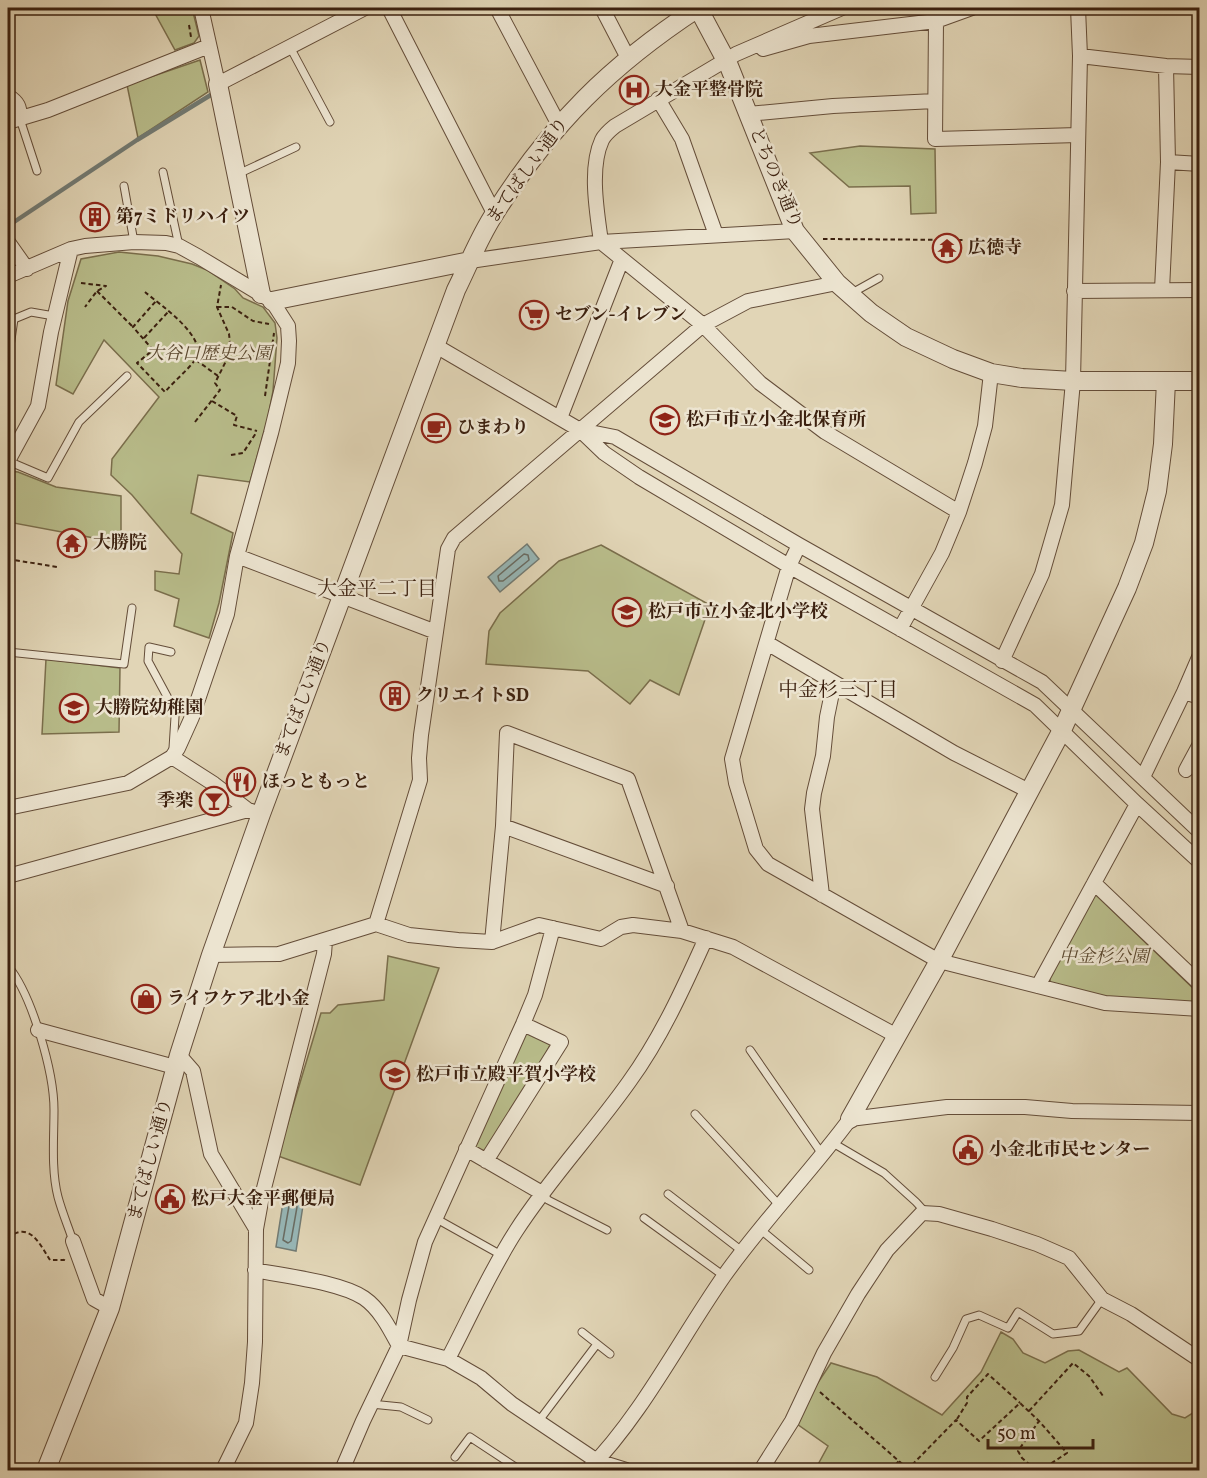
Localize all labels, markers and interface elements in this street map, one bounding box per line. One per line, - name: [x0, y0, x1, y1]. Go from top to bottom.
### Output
- hospital icon: 大金平整骨院: [618, 74, 650, 106]
- place label: 大金平整骨院: [655, 78, 763, 103]
- street label: まてばしい通り: [481, 113, 575, 229]
- street label: とちのき通り: [742, 123, 808, 233]
- building icon: 第7ミドリハイツ: [79, 201, 111, 233]
- place label: 第7ミドリハイツ: [116, 205, 250, 230]
- temple icon: 広徳寺: [931, 232, 963, 264]
- place label: 広徳寺: [968, 236, 1022, 261]
- supermarket icon: セブン-イレブン: [518, 299, 550, 331]
- place label: セブン-イレブン: [555, 303, 687, 328]
- park label: 大谷口歴史公園: [146, 342, 275, 367]
- school or university icon: 松戸市立小金北保育所: [649, 404, 681, 436]
- place label: 松戸市立小金北保育所: [686, 408, 866, 433]
- cafe icon: ひまわり: [420, 412, 452, 444]
- place label: ひまわり: [457, 416, 529, 441]
- temple icon: 大勝院: [56, 527, 88, 559]
- place label: 大勝院: [93, 531, 147, 556]
- district label: 大金平二丁目: [317, 576, 437, 604]
- school or university icon: 松戸市立小金北小学校: [611, 596, 643, 628]
- place label: 松戸市立小金北小学校: [648, 600, 828, 625]
- street label: まてばしい通り: [270, 636, 338, 762]
- district label: 中金杉三丁目: [778, 677, 898, 705]
- building icon: クリエイトSD: [379, 680, 411, 712]
- place label: クリエイトSD: [416, 684, 529, 709]
- school or university icon: 大勝院幼稚園: [58, 692, 90, 724]
- place label: 大勝院幼稚園: [95, 696, 203, 721]
- restaurant icon: ほっともっと: [225, 766, 257, 798]
- place label: ほっともっと: [262, 770, 370, 795]
- bar icon: 季楽: [198, 785, 230, 817]
- place label: 季楽: [157, 789, 193, 814]
- park label: 中金杉公園: [1059, 945, 1152, 970]
- shop icon: ライフケア北小金: [130, 983, 162, 1015]
- place label: ライフケア北小金: [167, 987, 309, 1012]
- school or university icon: 松戸市立殿平賀小学校: [379, 1059, 411, 1091]
- place label: 松戸市立殿平賀小学校: [416, 1063, 596, 1088]
- street label: まてばしい通り: [123, 1096, 179, 1224]
- public building icon: 小金北市民センター: [952, 1134, 984, 1166]
- place label: 小金北市民センター: [989, 1138, 1150, 1163]
- public building icon: 松戸大金平郵便局: [154, 1183, 186, 1215]
- place label: 松戸大金平郵便局: [191, 1187, 335, 1212]
- scale bar: [988, 1412, 1093, 1450]
- text: 50 m: [997, 1422, 1036, 1447]

